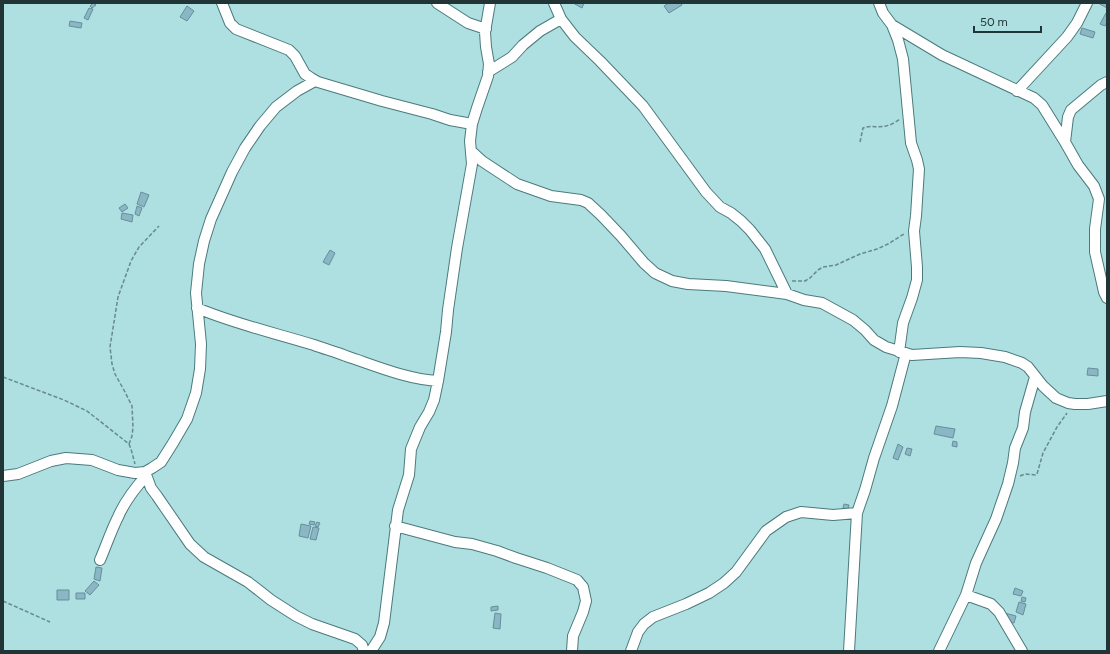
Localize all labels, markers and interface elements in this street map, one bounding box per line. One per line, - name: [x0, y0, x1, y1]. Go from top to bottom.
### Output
- scale bar: [974, 8, 1041, 34]
- text: 50 m: [980, 15, 1008, 29]

